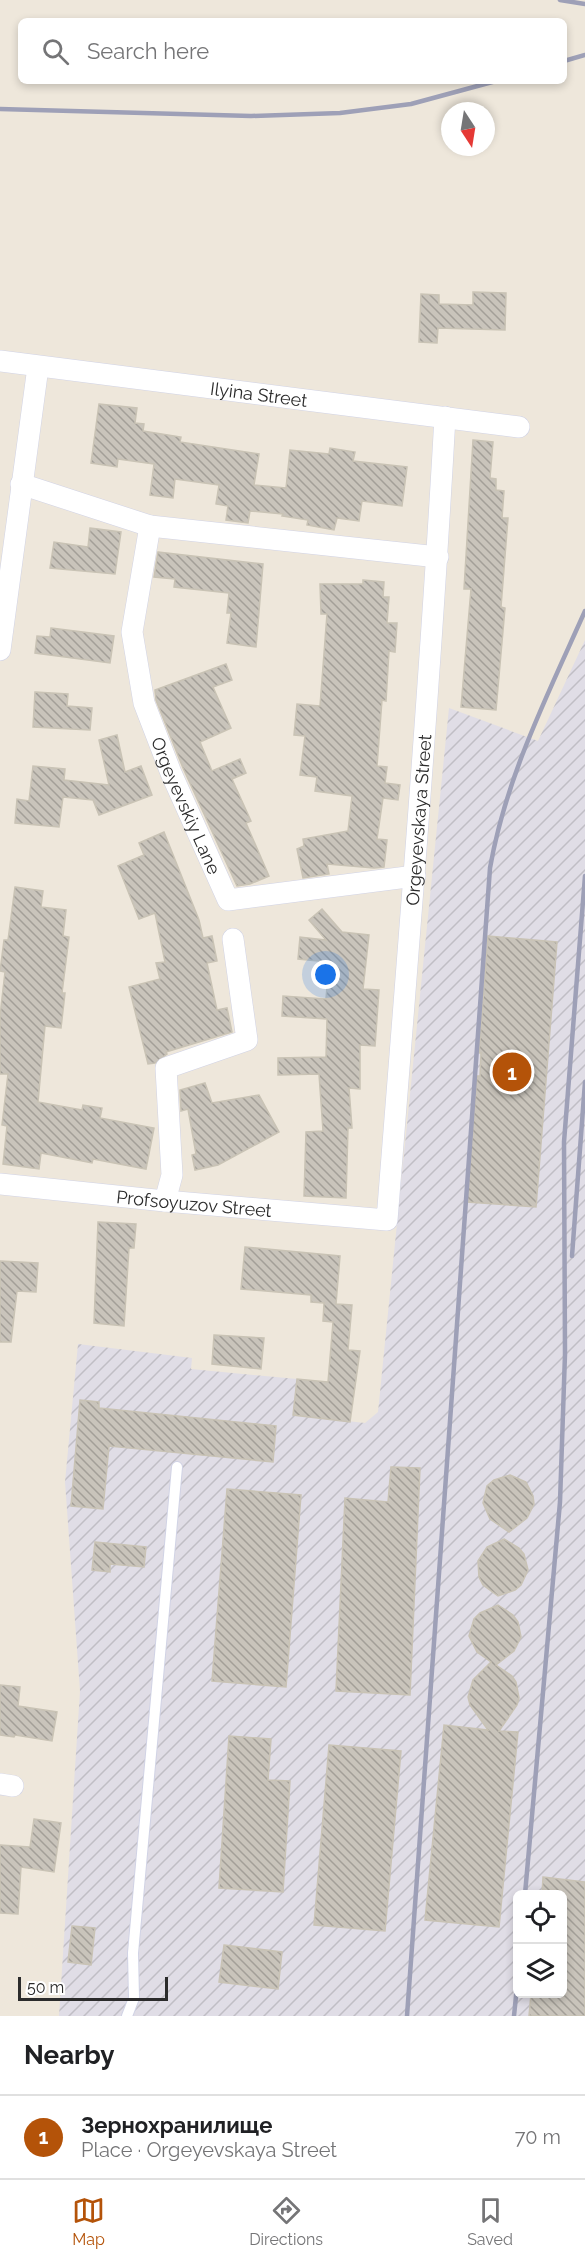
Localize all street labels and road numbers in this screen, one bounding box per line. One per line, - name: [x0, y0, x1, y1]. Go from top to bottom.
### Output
- street label: Ilyina Street: [209, 377, 309, 410]
- street label: Orgeyevskiy Lane: [148, 734, 226, 878]
- street label: Orgeyevskaya Street: [401, 734, 435, 906]
- street label: Profsoyuzov Street: [115, 1186, 273, 1221]

